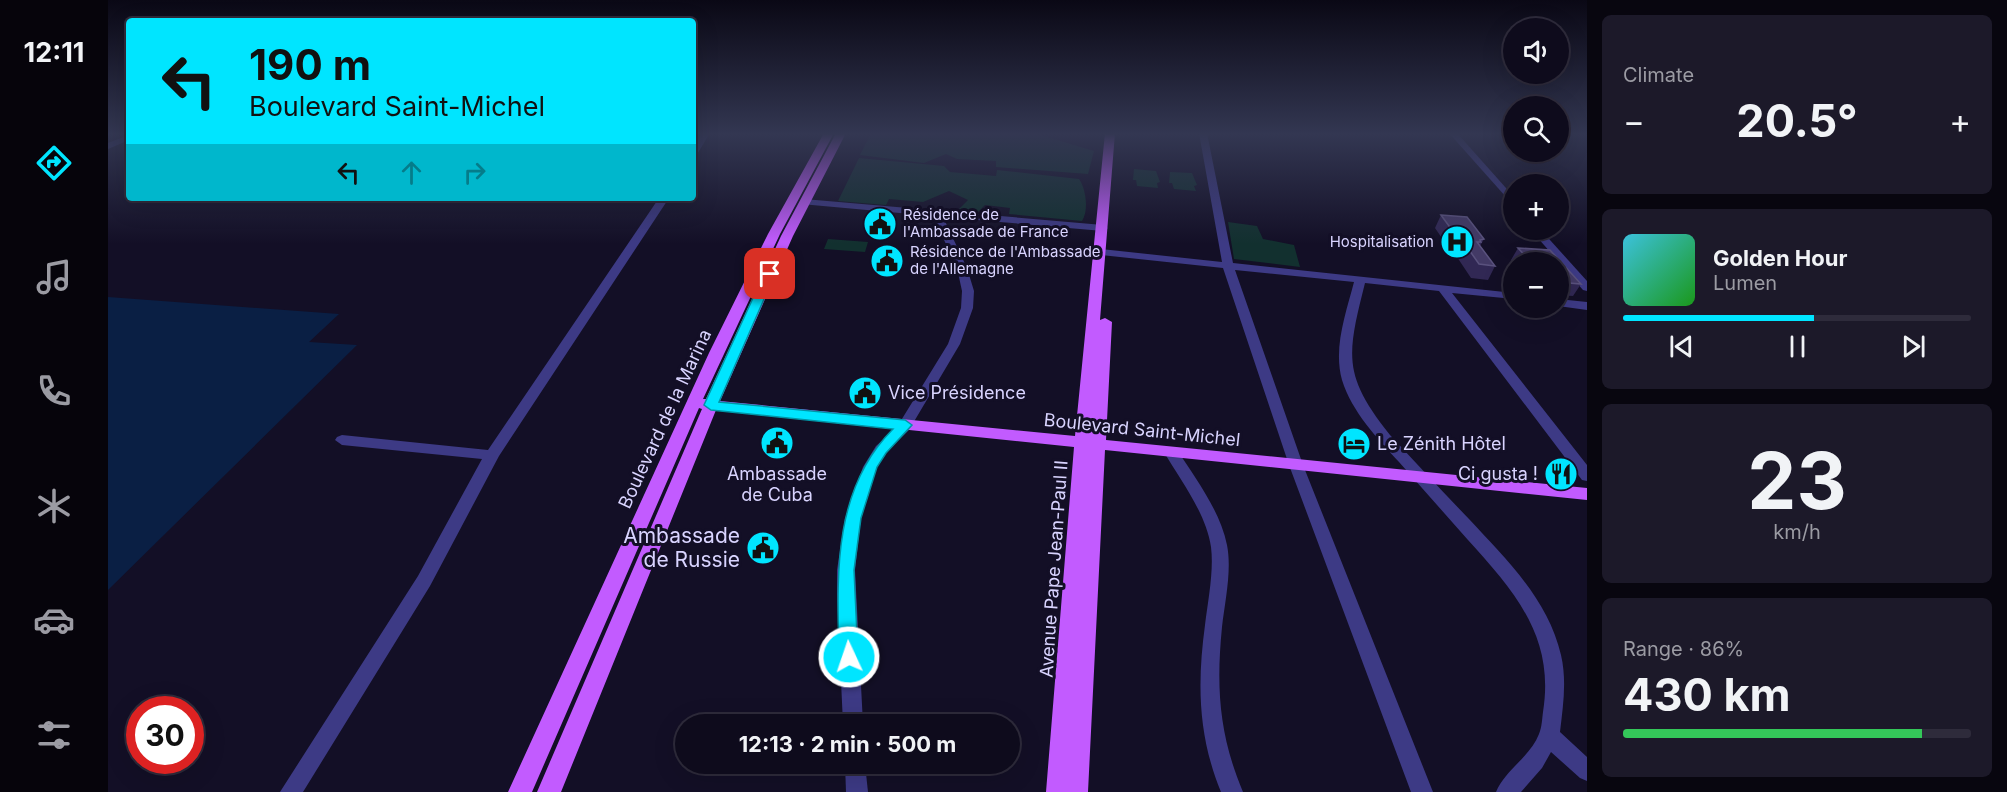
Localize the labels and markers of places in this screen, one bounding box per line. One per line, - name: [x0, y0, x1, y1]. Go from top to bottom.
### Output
- place label: Résidence de l'Ambassade de France: [903, 205, 1068, 241]
- public building icon: Résidence de l'Ambassade de France: [862, 206, 898, 242]
- hospital icon: Hospitalisation: [1439, 224, 1475, 260]
- place label: Hospitalisation: [1330, 232, 1434, 251]
- place label: Résidence de l'Ambassade de l'Allemagne: [910, 242, 1101, 278]
- public building icon: Résidence de l'Ambassade de l'Allemagne: [869, 243, 905, 279]
- pin: [744, 248, 795, 299]
- public building icon: Vice Présidence: [847, 375, 883, 411]
- place label: Vice Présidence: [888, 382, 1026, 403]
- public building icon: Ambassade de Cuba: [759, 425, 795, 461]
- hotel icon: Le Zénith Hôtel: [1336, 426, 1372, 462]
- place label: Le Zénith Hôtel: [1377, 433, 1506, 454]
- restaurant icon: Ci gusta !: [1543, 456, 1579, 492]
- place label: Ambassade de Cuba: [727, 463, 827, 505]
- place label: Ci gusta !: [1458, 463, 1538, 484]
- place label: Ambassade de Russie: [623, 523, 740, 572]
- public building icon: Ambassade de Russie: [745, 530, 781, 566]

